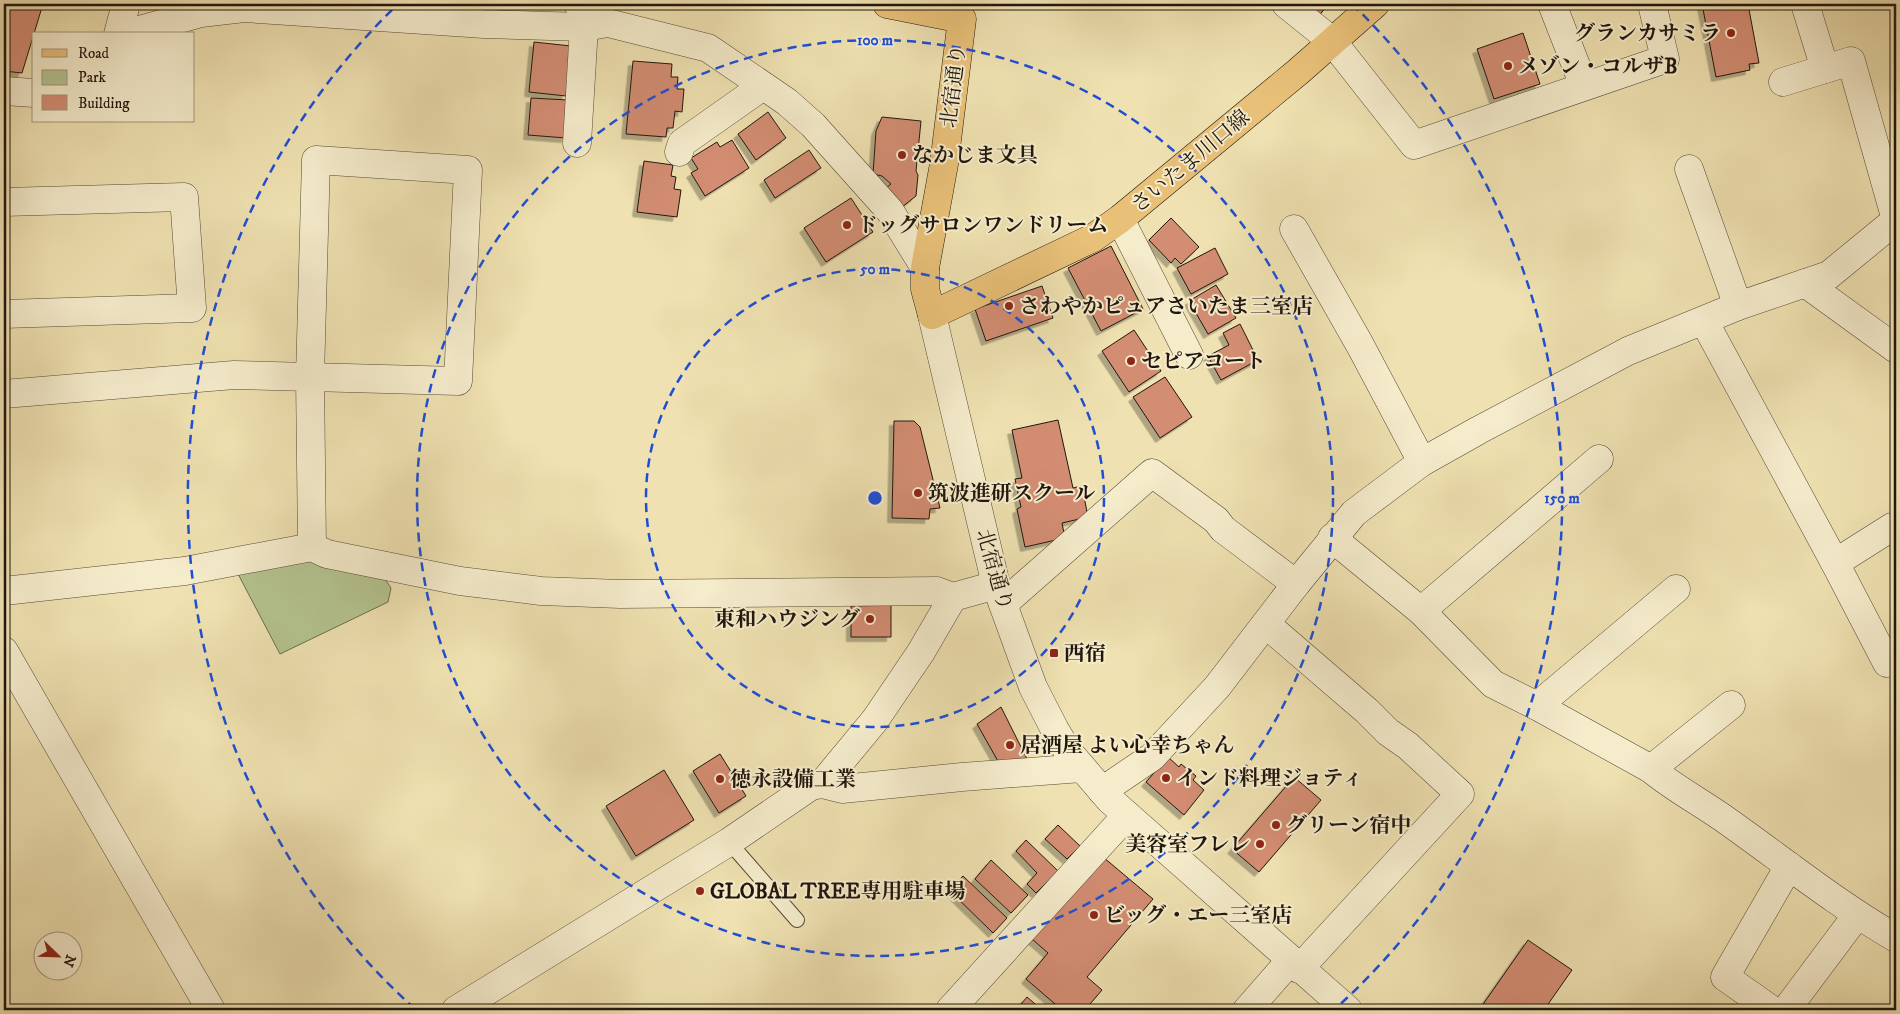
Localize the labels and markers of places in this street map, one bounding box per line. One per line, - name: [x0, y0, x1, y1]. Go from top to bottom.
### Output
- place label: グランカサミラ: [1574, 21, 1721, 47]
- marker: グランカサミラ: [1725, 27, 1737, 39]
- place label: メゾン・コルザB: [1518, 54, 1678, 80]
- marker: メゾン・コルザB: [1502, 60, 1514, 72]
- place label: なかじま文具: [912, 143, 1038, 169]
- marker: なかじま文具: [896, 149, 908, 161]
- place label: ドッグサロンワンドリーム: [857, 213, 1108, 239]
- marker: ドッグサロンワンドリーム: [841, 219, 853, 231]
- place label: さわやかピュアさいたま三室店: [1019, 294, 1313, 320]
- marker: さわやかピュアさいたま三室店: [1003, 300, 1015, 312]
- place label: セピアコート: [1141, 349, 1266, 375]
- marker: セピアコート: [1125, 355, 1137, 367]
- place label: 筑波進研スクール: [928, 481, 1096, 507]
- marker: 筑波進研スクール: [912, 487, 924, 499]
- centre of rings: [866, 489, 884, 507]
- place label: 東和ハウジング: [714, 607, 860, 633]
- marker: 東和ハウジング: [864, 613, 876, 625]
- place label: 西宿: [1064, 641, 1106, 667]
- marker: 西宿: [1048, 647, 1060, 659]
- place label: 居酒屋 よい心幸ちゃん: [1020, 733, 1235, 759]
- marker: 居酒屋 よい心幸ちゃん: [1004, 739, 1016, 751]
- place label: インド料理ジョティ: [1176, 766, 1363, 792]
- place label: 徳永設備工業: [730, 767, 856, 793]
- marker: インド料理ジョティ: [1160, 772, 1172, 784]
- marker: 徳永設備工業: [714, 773, 726, 785]
- place label: グリーン宿中: [1286, 813, 1412, 839]
- marker: グリーン宿中: [1270, 819, 1282, 831]
- place label: 美容室フレレ: [1125, 832, 1250, 858]
- marker: 美容室フレレ: [1254, 838, 1266, 850]
- place label: GLOBAL TREE専用駐車場: [710, 879, 965, 905]
- marker: GLOBAL TREE専用駐車場: [694, 885, 706, 897]
- place label: ビッグ・エー三室店: [1104, 903, 1292, 929]
- marker: ビッグ・エー三室店: [1088, 909, 1100, 921]

